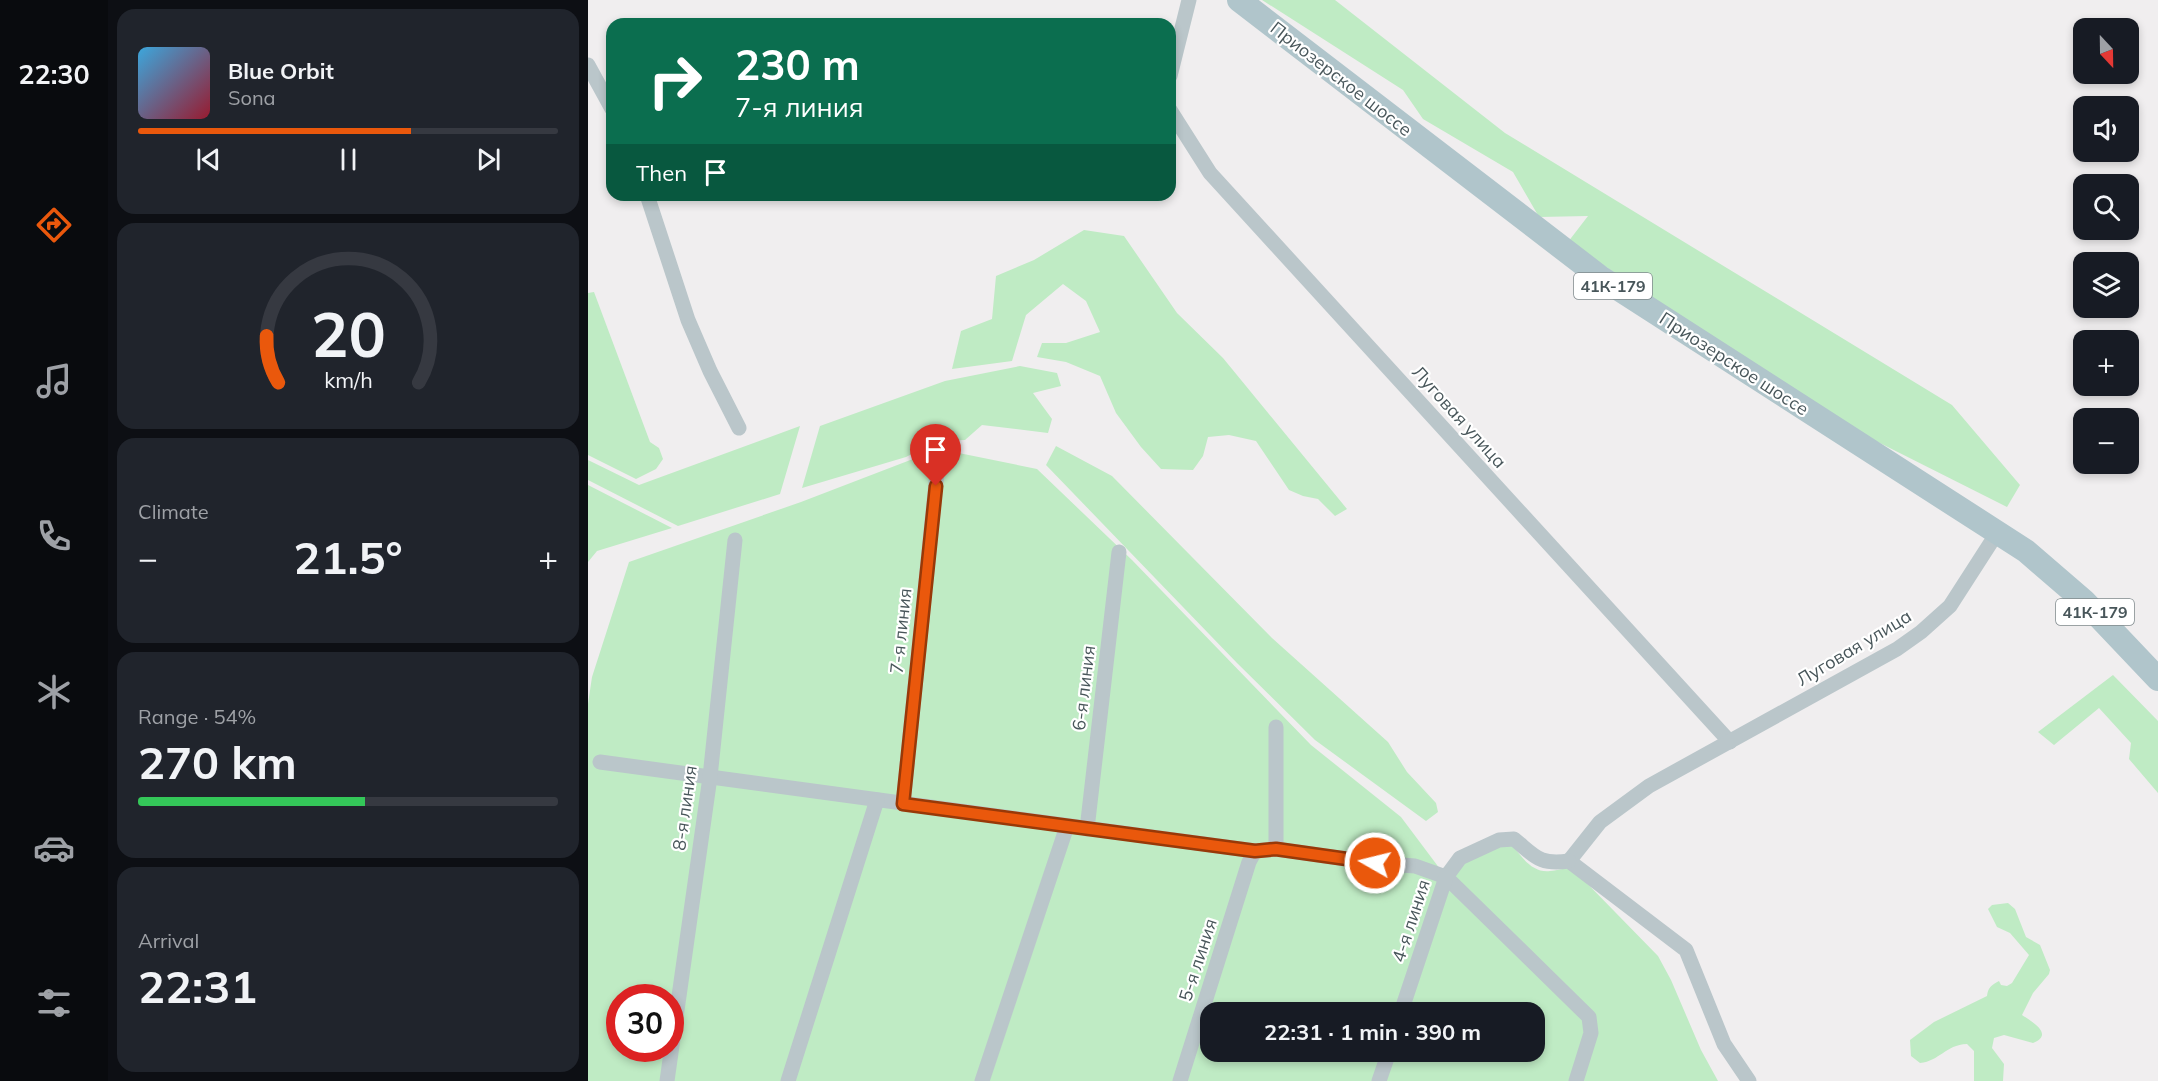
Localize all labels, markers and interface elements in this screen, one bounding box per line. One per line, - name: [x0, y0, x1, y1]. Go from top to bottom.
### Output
- street label: Приозерское шоссе: [1266, 16, 1417, 141]
- north arrow: [2073, 18, 2139, 84]
- map controls: [2073, 18, 2139, 474]
- text: 230 m: [735, 38, 860, 91]
- icon: right: [636, 42, 714, 120]
- text: 22:30: [18, 57, 90, 91]
- text: Blue Orbit: [228, 57, 334, 85]
- text: Sona: [228, 85, 276, 110]
- text: 7-я линия: [735, 90, 864, 124]
- button: sound: [2073, 96, 2139, 162]
- icon: previous: [192, 143, 225, 176]
- icon: pause: [332, 143, 365, 176]
- icon: next: [472, 143, 505, 176]
- icon: arrive: [699, 156, 732, 189]
- text: Then: [636, 159, 687, 187]
- button: search: [2073, 174, 2139, 240]
- icon: directions: [33, 204, 75, 246]
- button: layers: [2073, 252, 2139, 318]
- road number: 41К-179: [1574, 273, 1652, 299]
- text: 20: [311, 294, 385, 373]
- street label: Приозерское шоссе: [1655, 307, 1813, 420]
- button: +: [2073, 330, 2139, 396]
- icon: music: [33, 360, 75, 402]
- street label: Луговая улица: [1407, 361, 1511, 473]
- text: km/h: [324, 367, 372, 394]
- button: −: [2073, 408, 2139, 474]
- pin: [910, 424, 961, 486]
- icon: arrive: [919, 433, 952, 466]
- text: Climate: [138, 499, 209, 524]
- icon: phone: [33, 515, 75, 557]
- text: 21.5°: [293, 529, 403, 585]
- text: −: [138, 537, 158, 578]
- text: +: [538, 537, 558, 578]
- street label: 7-я линия: [885, 587, 916, 675]
- road number: 41К-179: [2056, 599, 2134, 625]
- street label: Луговая улица: [1792, 604, 1915, 691]
- street label: 6-я линия: [1067, 644, 1100, 732]
- icon: climate: [33, 671, 75, 713]
- text: Range · 54%: [138, 704, 256, 729]
- text: 270 km: [138, 734, 297, 790]
- street label: 8-я линия: [667, 764, 702, 852]
- icon: car: [33, 827, 75, 869]
- position arrow: [1343, 831, 1407, 895]
- street label: 4-я линия: [1386, 877, 1435, 965]
- street label: 5-я линия: [1173, 916, 1222, 1004]
- text: Arrival: [138, 928, 199, 953]
- text: 22:31: [138, 958, 257, 1014]
- icon: filters: [33, 982, 75, 1024]
- speed limit sign: 30: [606, 984, 684, 1062]
- text: 22:31 · 1 min · 390 m: [1264, 1018, 1481, 1046]

